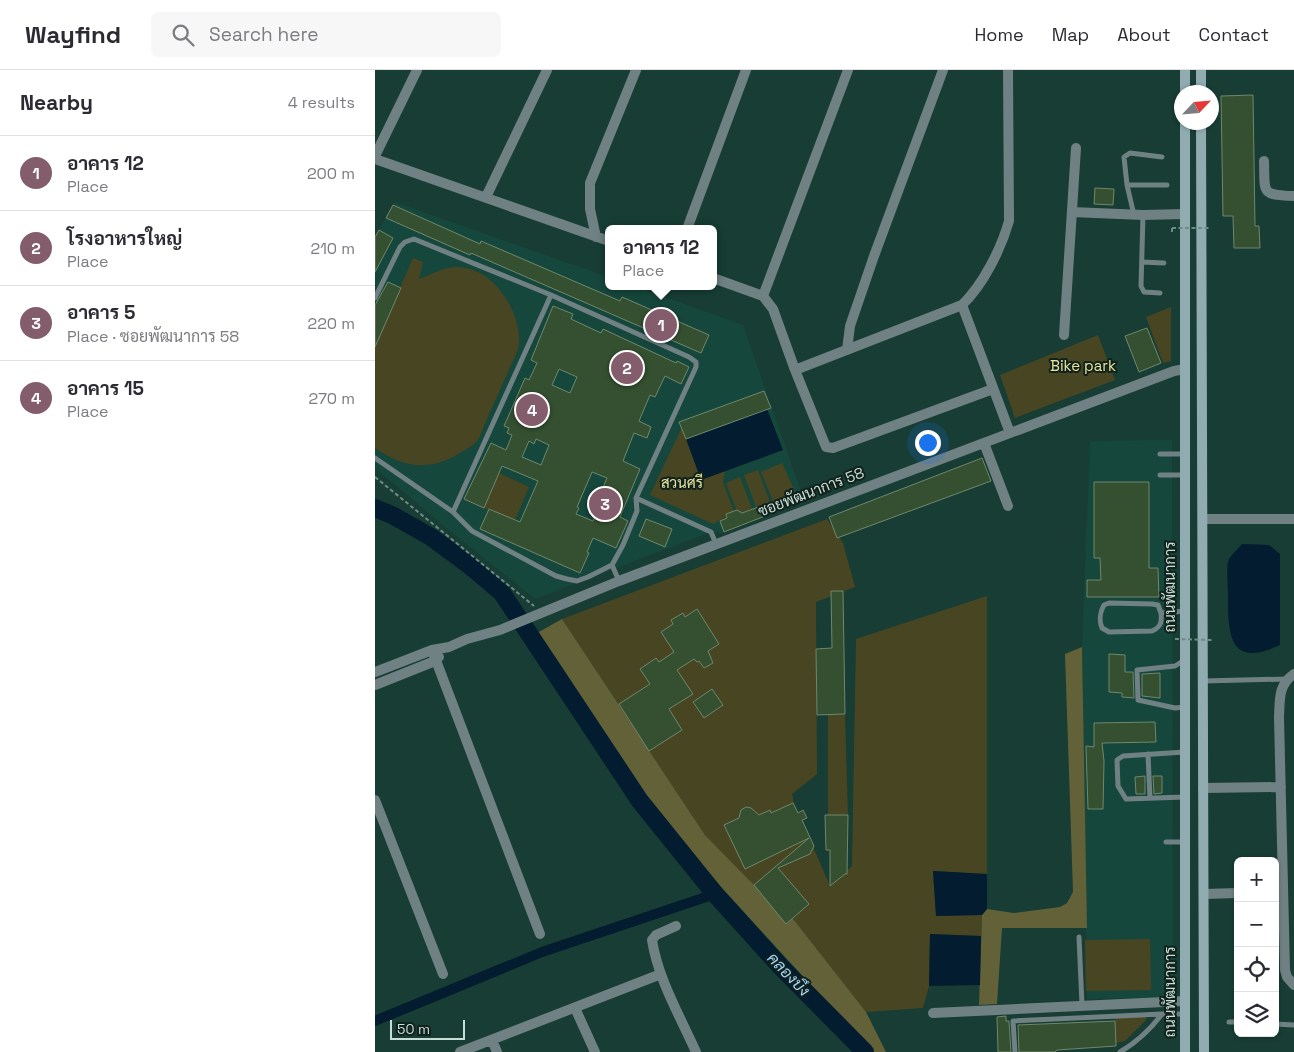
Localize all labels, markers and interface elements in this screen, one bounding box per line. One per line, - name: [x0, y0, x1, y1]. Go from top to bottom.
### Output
- search box: [151, 12, 501, 57]
- text: Wayfind: [25, 19, 121, 50]
- icon: search: [169, 21, 197, 49]
- text: Search here: [209, 22, 319, 47]
- text: Home: [975, 23, 1024, 46]
- text: Map: [1052, 23, 1089, 46]
- text: About: [1117, 23, 1171, 46]
- text: Contact: [1199, 23, 1269, 46]
- north arrow: [1174, 85, 1219, 130]
- text: Nearby: [20, 89, 93, 116]
- text: 4 results: [288, 92, 355, 113]
- text: อาคาร 12: [67, 151, 144, 176]
- text: 1: [32, 163, 40, 184]
- text: 200 m: [307, 163, 355, 184]
- text: Place: [67, 176, 109, 197]
- popup: [605, 225, 717, 290]
- text: โรงอาหารใหญ่: [67, 226, 182, 251]
- text: อาคาร 12: [623, 235, 699, 260]
- text: 2: [31, 238, 41, 259]
- text: 210 m: [311, 238, 355, 259]
- text: Place: [67, 251, 109, 272]
- text: Place: [623, 260, 664, 281]
- text: อาคาร 5: [67, 300, 135, 325]
- pin: 1: [645, 306, 677, 344]
- text: 3: [31, 313, 41, 334]
- text: 220 m: [308, 313, 355, 334]
- text: Place · ซอยพัฒนาการ 58: [67, 326, 239, 347]
- pin: 2: [611, 349, 643, 387]
- park label: Bike park: [1050, 356, 1116, 375]
- text: อาคาร 15: [67, 376, 144, 401]
- text: 4: [31, 388, 41, 409]
- text: 270 m: [308, 388, 355, 409]
- pin: 4: [516, 391, 548, 429]
- text: Place: [67, 401, 109, 422]
- your location: [915, 430, 941, 456]
- street label: ซอยพัฒนาการ 58: [755, 463, 867, 520]
- park label: สวนศรี: [661, 473, 703, 492]
- pin: 3: [589, 485, 621, 523]
- street label: ถนนพัฒนาการ: [1160, 541, 1179, 633]
- map controls: [1234, 857, 1279, 1037]
- button: +: [1234, 857, 1279, 902]
- button: −: [1234, 902, 1279, 947]
- street label: ถนนพัฒนาการ: [1160, 946, 1179, 1038]
- button: locate: [1234, 947, 1279, 992]
- water label: คลองบึง: [763, 948, 815, 1001]
- button: layers: [1234, 992, 1279, 1037]
- scale bar: [390, 1017, 465, 1040]
- text: 50 m: [397, 1020, 430, 1038]

